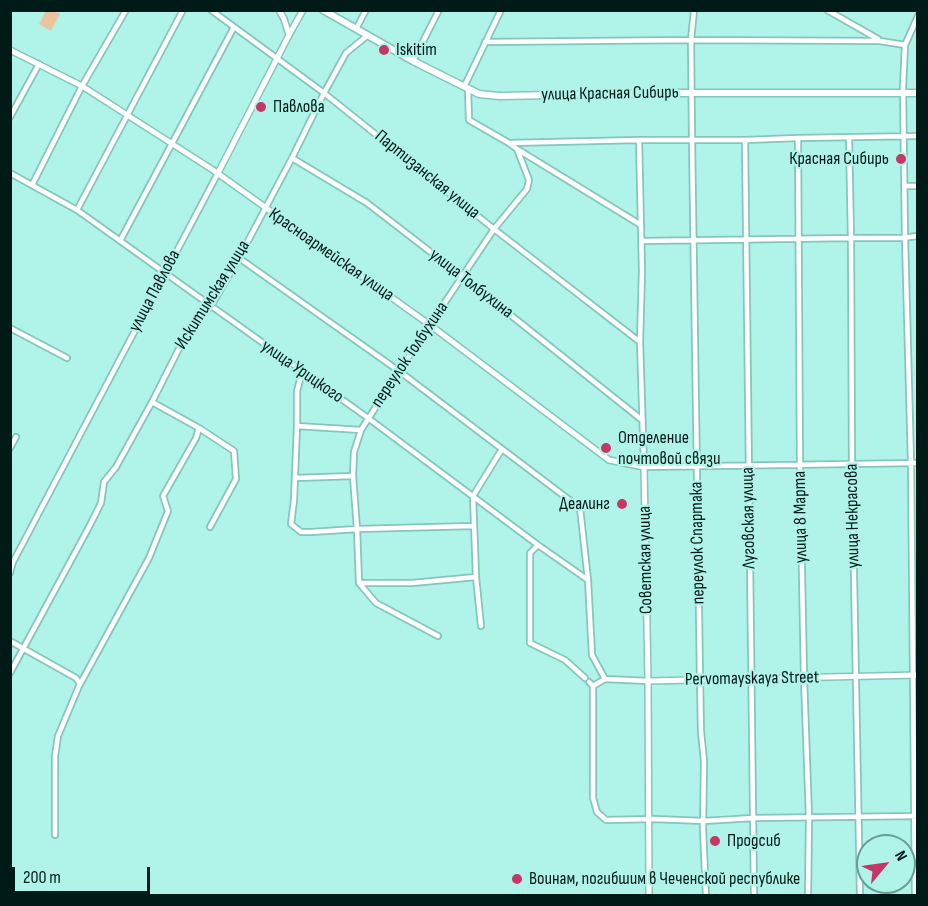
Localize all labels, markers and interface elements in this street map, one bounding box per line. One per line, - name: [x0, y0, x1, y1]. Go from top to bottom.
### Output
- place label: Iskitim: [396, 39, 437, 61]
- marker: Iskitim: [377, 43, 391, 57]
- street label: улица Красная Сибирь: [541, 82, 679, 106]
- place label: Павлова: [273, 96, 325, 118]
- marker: Павлова: [254, 100, 268, 114]
- street label: Партизанская улица: [370, 126, 484, 224]
- place label: Красная Сибирь: [789, 148, 889, 170]
- marker: Красная Сибирь: [894, 152, 908, 166]
- street label: Красноармейская улица: [264, 204, 398, 306]
- street label: Искитимская улица: [171, 237, 255, 353]
- street label: улица Толбухина: [425, 244, 517, 324]
- street label: улица Павлова: [124, 246, 186, 336]
- street label: переулок Толбухина: [367, 298, 453, 412]
- street label: улица Урицкого: [257, 336, 347, 408]
- place label: Отделение почтовой связи: [618, 427, 720, 470]
- marker: Отделение почтовой связи: [599, 441, 613, 455]
- street label: улица Некрасова: [841, 464, 865, 568]
- street label: Луговская улица: [737, 467, 761, 569]
- street label: улица 8 Марта: [789, 471, 813, 563]
- street label: переулок Спартака: [686, 481, 710, 605]
- place label: Деалинг: [559, 493, 610, 515]
- marker: Деалинг: [615, 497, 629, 511]
- street label: Советская улица: [634, 506, 658, 614]
- street label: Pervomayskaya Street: [685, 667, 819, 691]
- place label: Продсиб: [727, 830, 781, 852]
- marker: Продсиб: [708, 834, 722, 848]
- north arrow: [856, 834, 916, 894]
- text: N: [890, 848, 911, 864]
- scale bar: [15, 855, 153, 893]
- text: 200 m: [23, 867, 61, 888]
- place label: Воинам, погибшим в Чеченской республике: [529, 868, 800, 890]
- marker: Воинам, погибшим в Чеченской республике: [510, 872, 524, 886]

